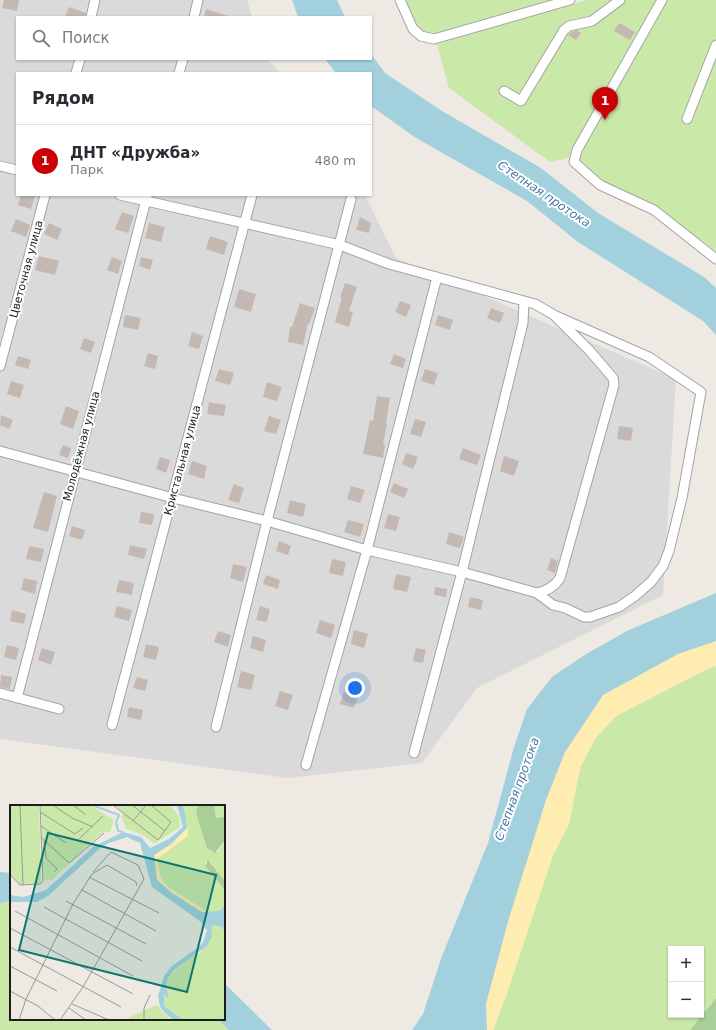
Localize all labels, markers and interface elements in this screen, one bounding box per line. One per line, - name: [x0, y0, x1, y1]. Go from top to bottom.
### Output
- search box: [16, 16, 372, 60]
- icon: search: [30, 27, 52, 49]
- text: Поиск: [62, 29, 110, 47]
- pin: 1: [592, 87, 618, 120]
- text: Рядом: [32, 88, 95, 108]
- text: ДНТ «Дружба»: [70, 144, 200, 162]
- text: 1: [40, 153, 50, 168]
- text: 480 m: [314, 153, 356, 168]
- water label: Степная протока: [495, 158, 593, 230]
- text: Парк: [70, 162, 104, 177]
- street label: Цветочная улица: [7, 219, 46, 319]
- street label: Молодёжная улица: [61, 390, 102, 502]
- street label: Кристальная улица: [162, 404, 203, 517]
- your location: [345, 678, 365, 698]
- water label: Степная протока: [492, 736, 542, 842]
- inset map: [10, 805, 225, 1020]
- map controls: [668, 946, 704, 1018]
- button: +: [668, 946, 704, 982]
- button: −: [668, 982, 704, 1018]

